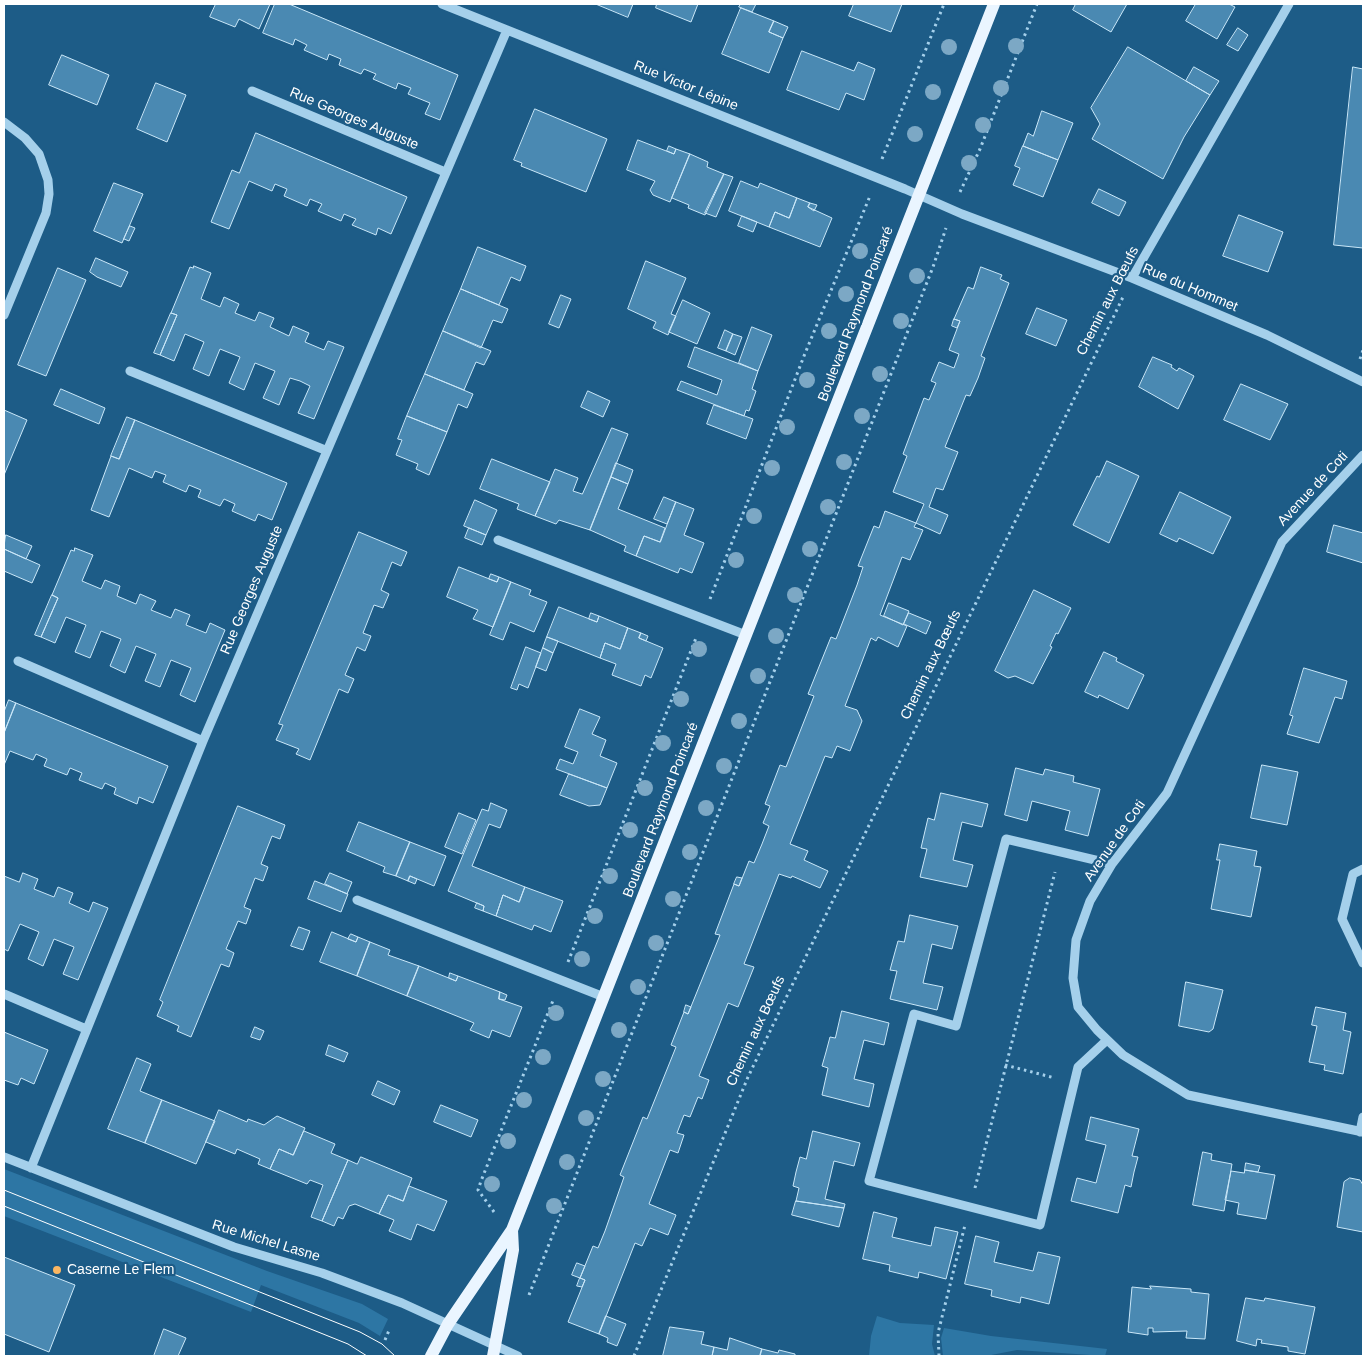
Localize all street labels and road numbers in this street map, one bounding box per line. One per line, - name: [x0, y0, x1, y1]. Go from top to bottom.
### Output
- street label: Rue Victor Lépine: [631, 57, 741, 115]
- street label: Rue Georges Auguste: [287, 84, 421, 154]
- street label: Boulevard Raymond Poincaré: [815, 224, 897, 404]
- street label: Chemin aux Bœufs: [1073, 244, 1143, 358]
- street label: Rue du Hommet: [1140, 260, 1240, 316]
- street label: Avenue de Coti: [1274, 448, 1352, 530]
- street label: Rue Georges Auguste: [217, 523, 287, 657]
- street label: Chemin aux Bœufs: [897, 607, 965, 723]
- street label: Boulevard Raymond Poincaré: [620, 720, 702, 900]
- street label: Avenue de Coti: [1081, 797, 1149, 885]
- street label: Chemin aux Bœufs: [723, 973, 789, 1089]
- street label: Rue Michel Lasne: [210, 1217, 322, 1265]

